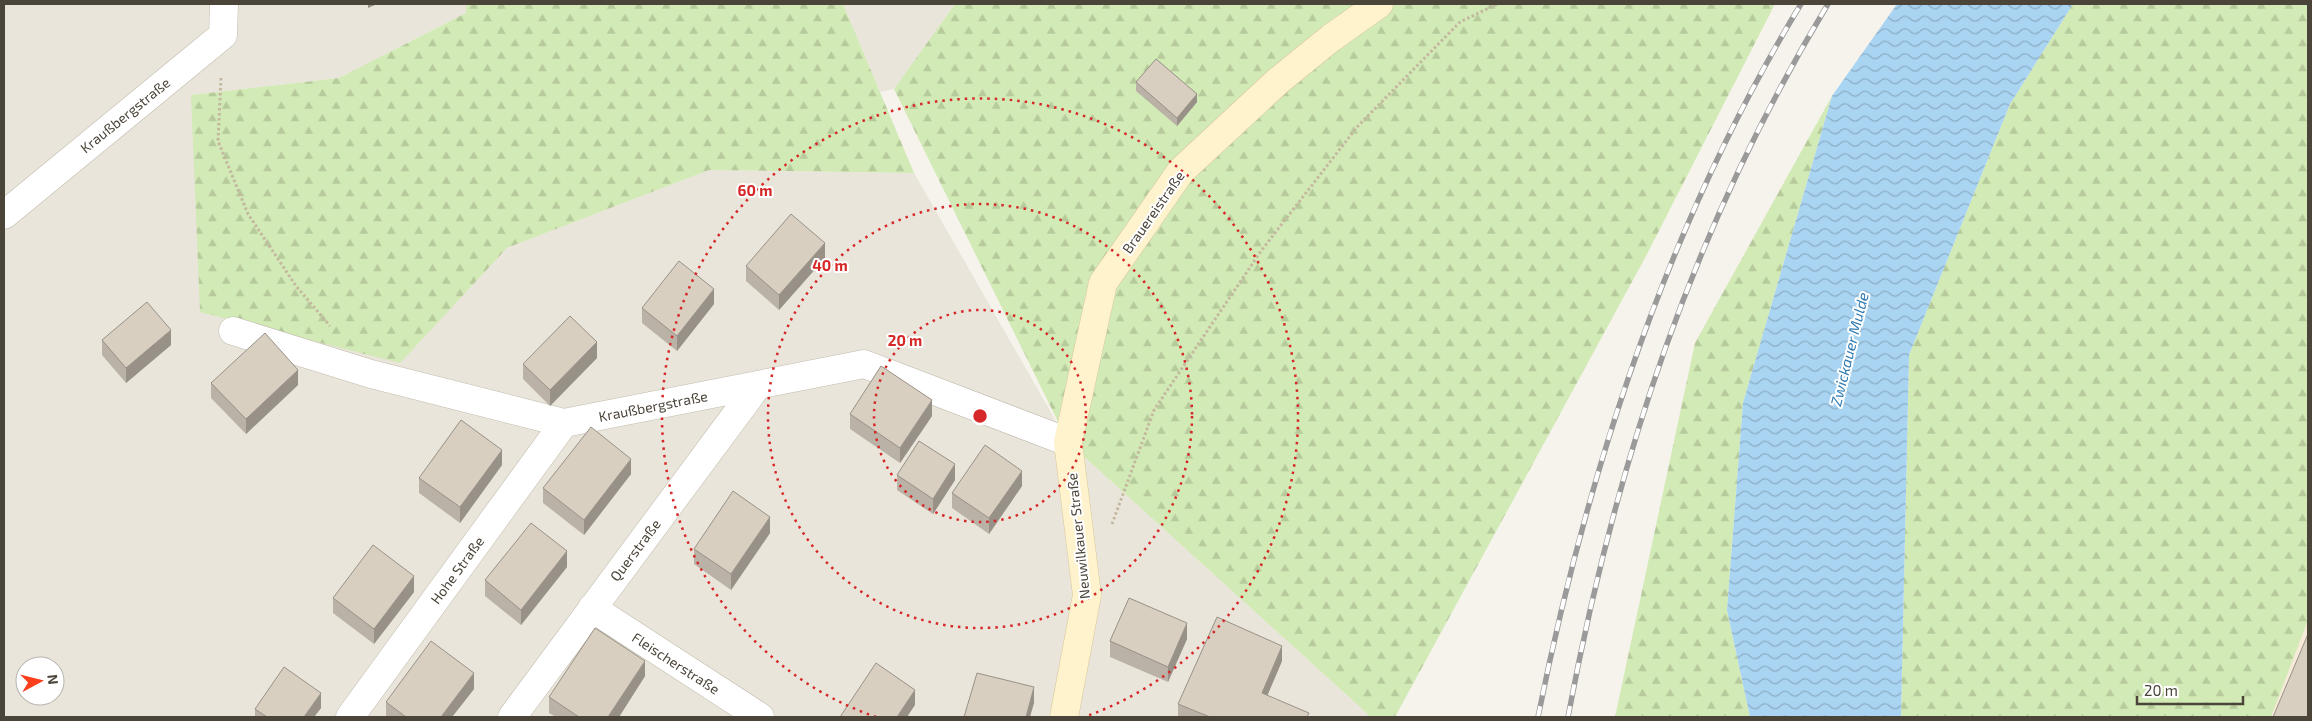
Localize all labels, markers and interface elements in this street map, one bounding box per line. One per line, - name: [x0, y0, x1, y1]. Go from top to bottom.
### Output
- street label: Kraußbergstraße: [77, 74, 173, 156]
- street label: Brauereistraße: [1118, 168, 1188, 256]
- text: 60 m: [738, 181, 772, 199]
- text: 40 m: [812, 256, 848, 274]
- water label: Zwickauer Mulde: [1826, 290, 1872, 408]
- text: 20 m: [888, 331, 922, 349]
- street label: Kraußbergstraße: [597, 387, 709, 425]
- centre of rings: [971, 407, 989, 425]
- street label: Neuwilkauer Straße: [1063, 472, 1093, 600]
- street label: Querstraße: [606, 516, 664, 584]
- street label: Hohe Straße: [427, 533, 487, 607]
- street label: Fleischerstraße: [629, 628, 723, 698]
- north arrow: [15, 656, 65, 706]
- text: N: [44, 673, 62, 685]
- scale bar: [2137, 674, 2243, 706]
- text: 20 m: [2144, 681, 2178, 699]

